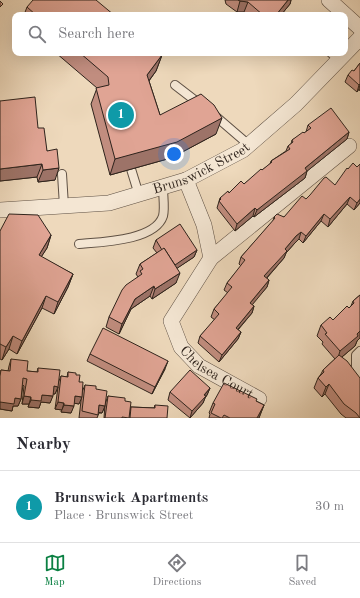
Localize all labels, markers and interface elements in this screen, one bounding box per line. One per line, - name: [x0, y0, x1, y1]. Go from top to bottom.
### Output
- search box: [12, 12, 348, 56]
- icon: search: [26, 23, 48, 45]
- text: Search here: [58, 27, 135, 42]
- pin: 1: [108, 100, 134, 130]
- street label: Brunswick Street: [151, 140, 253, 197]
- your location: [164, 144, 184, 164]
- street label: Chelsea Court: [177, 343, 256, 401]
- text: Nearby: [16, 436, 71, 453]
- text: Brunswick Apartments: [54, 491, 208, 506]
- text: 1: [25, 500, 33, 513]
- text: 30 m: [315, 500, 344, 513]
- text: Place · Brunswick Street: [54, 509, 193, 522]
- tab: Map: [44, 552, 66, 590]
- tab: Directions: [153, 552, 201, 590]
- tab: Saved: [288, 552, 316, 590]

